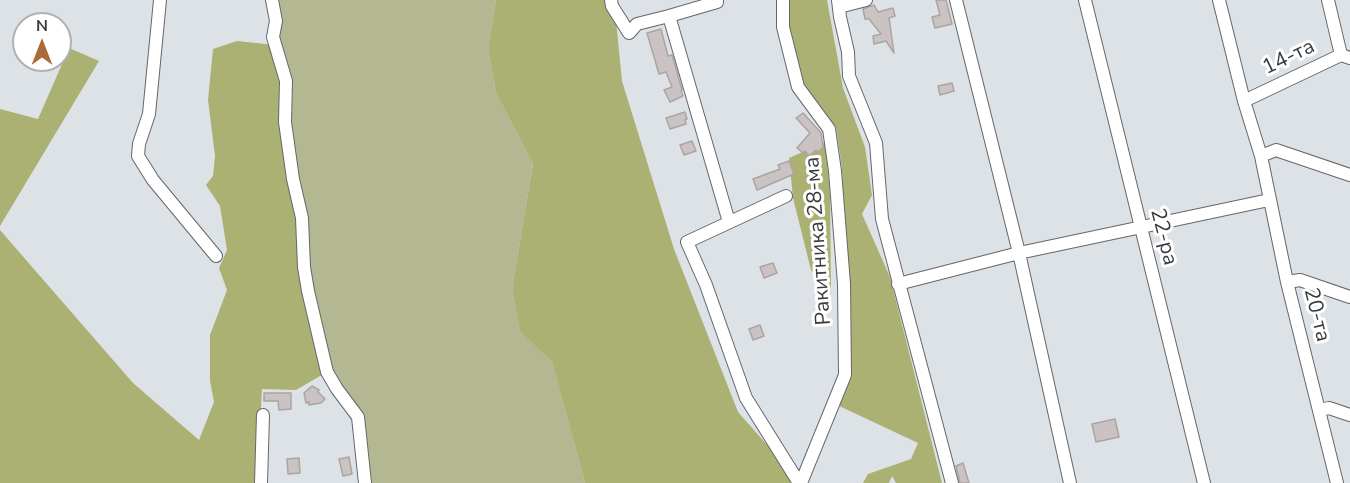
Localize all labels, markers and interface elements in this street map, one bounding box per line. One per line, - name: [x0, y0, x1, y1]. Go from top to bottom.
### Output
- north arrow: [12, 12, 72, 72]
- text: N: [36, 15, 48, 37]
- street label: 14-та: [1259, 35, 1319, 81]
- street label: Ракитника 28-ма: [801, 156, 837, 326]
- street label: 22-ра: [1144, 206, 1182, 268]
- street label: 20-та: [1297, 285, 1335, 345]

